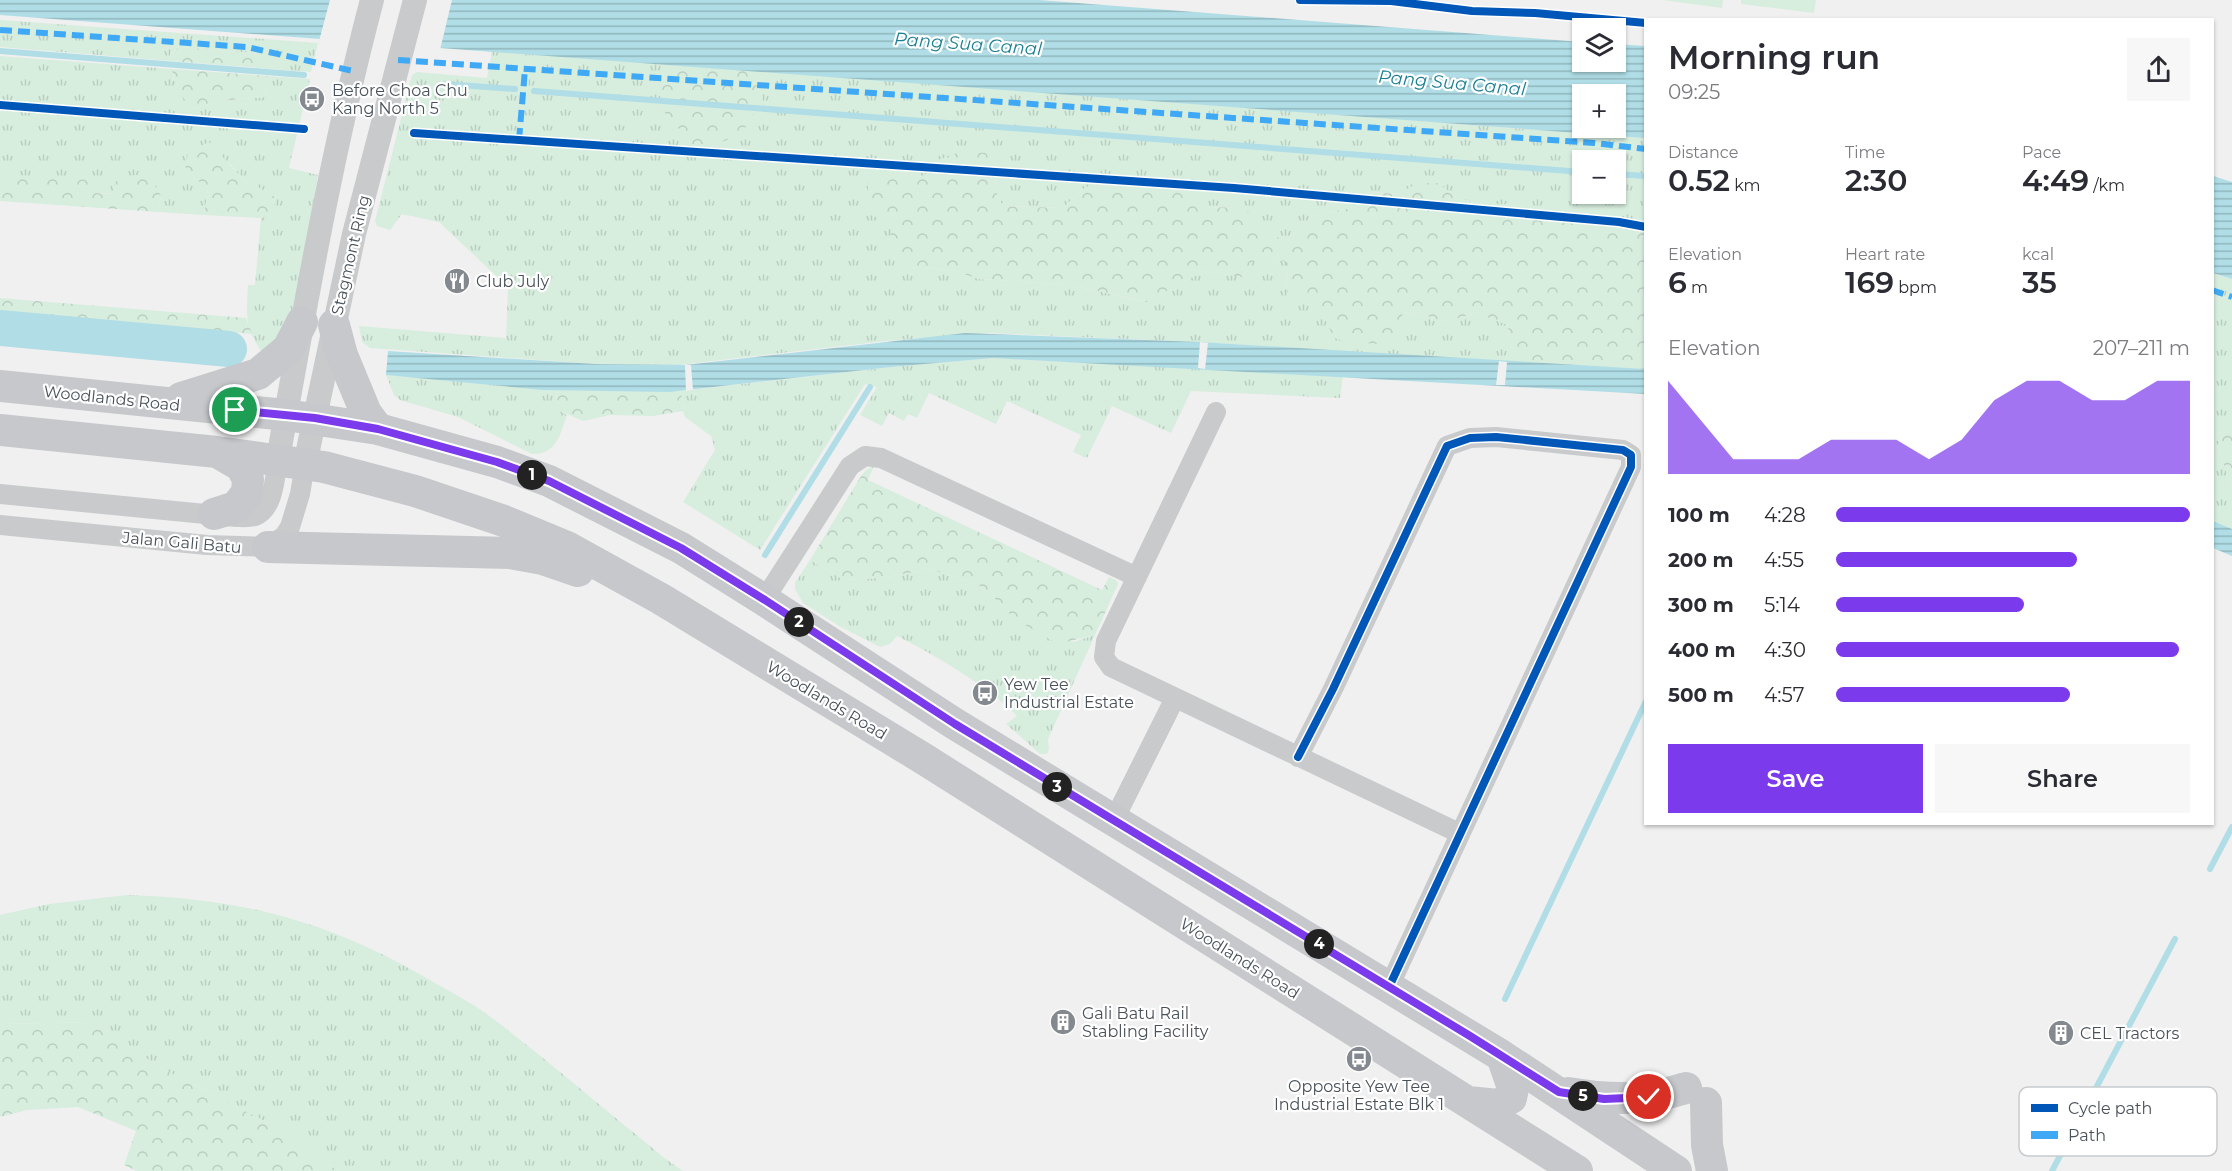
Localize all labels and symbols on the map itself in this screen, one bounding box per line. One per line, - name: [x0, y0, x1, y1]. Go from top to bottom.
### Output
- water label: Pang Sua Canal: [893, 28, 1043, 60]
- water label: Pang Sua Canal: [1377, 66, 1527, 100]
- place label: Before Choa Chu Kang North 5: [332, 81, 468, 118]
- bus stop icon: Before Choa Chu Kang North 5: [297, 84, 327, 114]
- street label: Stagmont Ring: [327, 193, 374, 317]
- restaurant icon: Club July: [442, 266, 472, 296]
- place label: Club July: [476, 272, 549, 291]
- street label: Woodlands Road: [43, 382, 181, 415]
- pin: [209, 384, 260, 435]
- pin: 1: [517, 460, 547, 490]
- street label: Jalan Gali Batu: [121, 528, 242, 557]
- pin: 2: [784, 607, 814, 637]
- street label: Woodlands Road: [763, 657, 890, 744]
- place label: Yew Tee Industrial Estate: [1004, 675, 1134, 712]
- bus stop icon: Yew Tee Industrial Estate: [970, 678, 1000, 708]
- pin: 3: [1042, 772, 1072, 802]
- street label: Woodlands Road: [1177, 914, 1303, 1003]
- pin: 4: [1304, 929, 1334, 959]
- place label: Gali Batu Rail Stabling Facility: [1082, 1004, 1209, 1041]
- building icon: Gali Batu Rail Stabling Facility: [1048, 1007, 1078, 1037]
- building icon: CEL Tractors: [2046, 1018, 2076, 1048]
- place label: CEL Tractors: [2080, 1024, 2180, 1043]
- bus stop icon: Opposite Yew Tee Industrial Estate Blk 1: [1344, 1044, 1374, 1074]
- pin: [1623, 1071, 1674, 1122]
- place label: Opposite Yew Tee Industrial Estate Blk 1: [1274, 1077, 1444, 1114]
- pin: 5: [1568, 1081, 1598, 1111]
- legend: [2019, 1087, 2217, 1156]
- text: Cycle path: [2068, 1099, 2152, 1118]
- text: Path: [2068, 1126, 2106, 1145]

